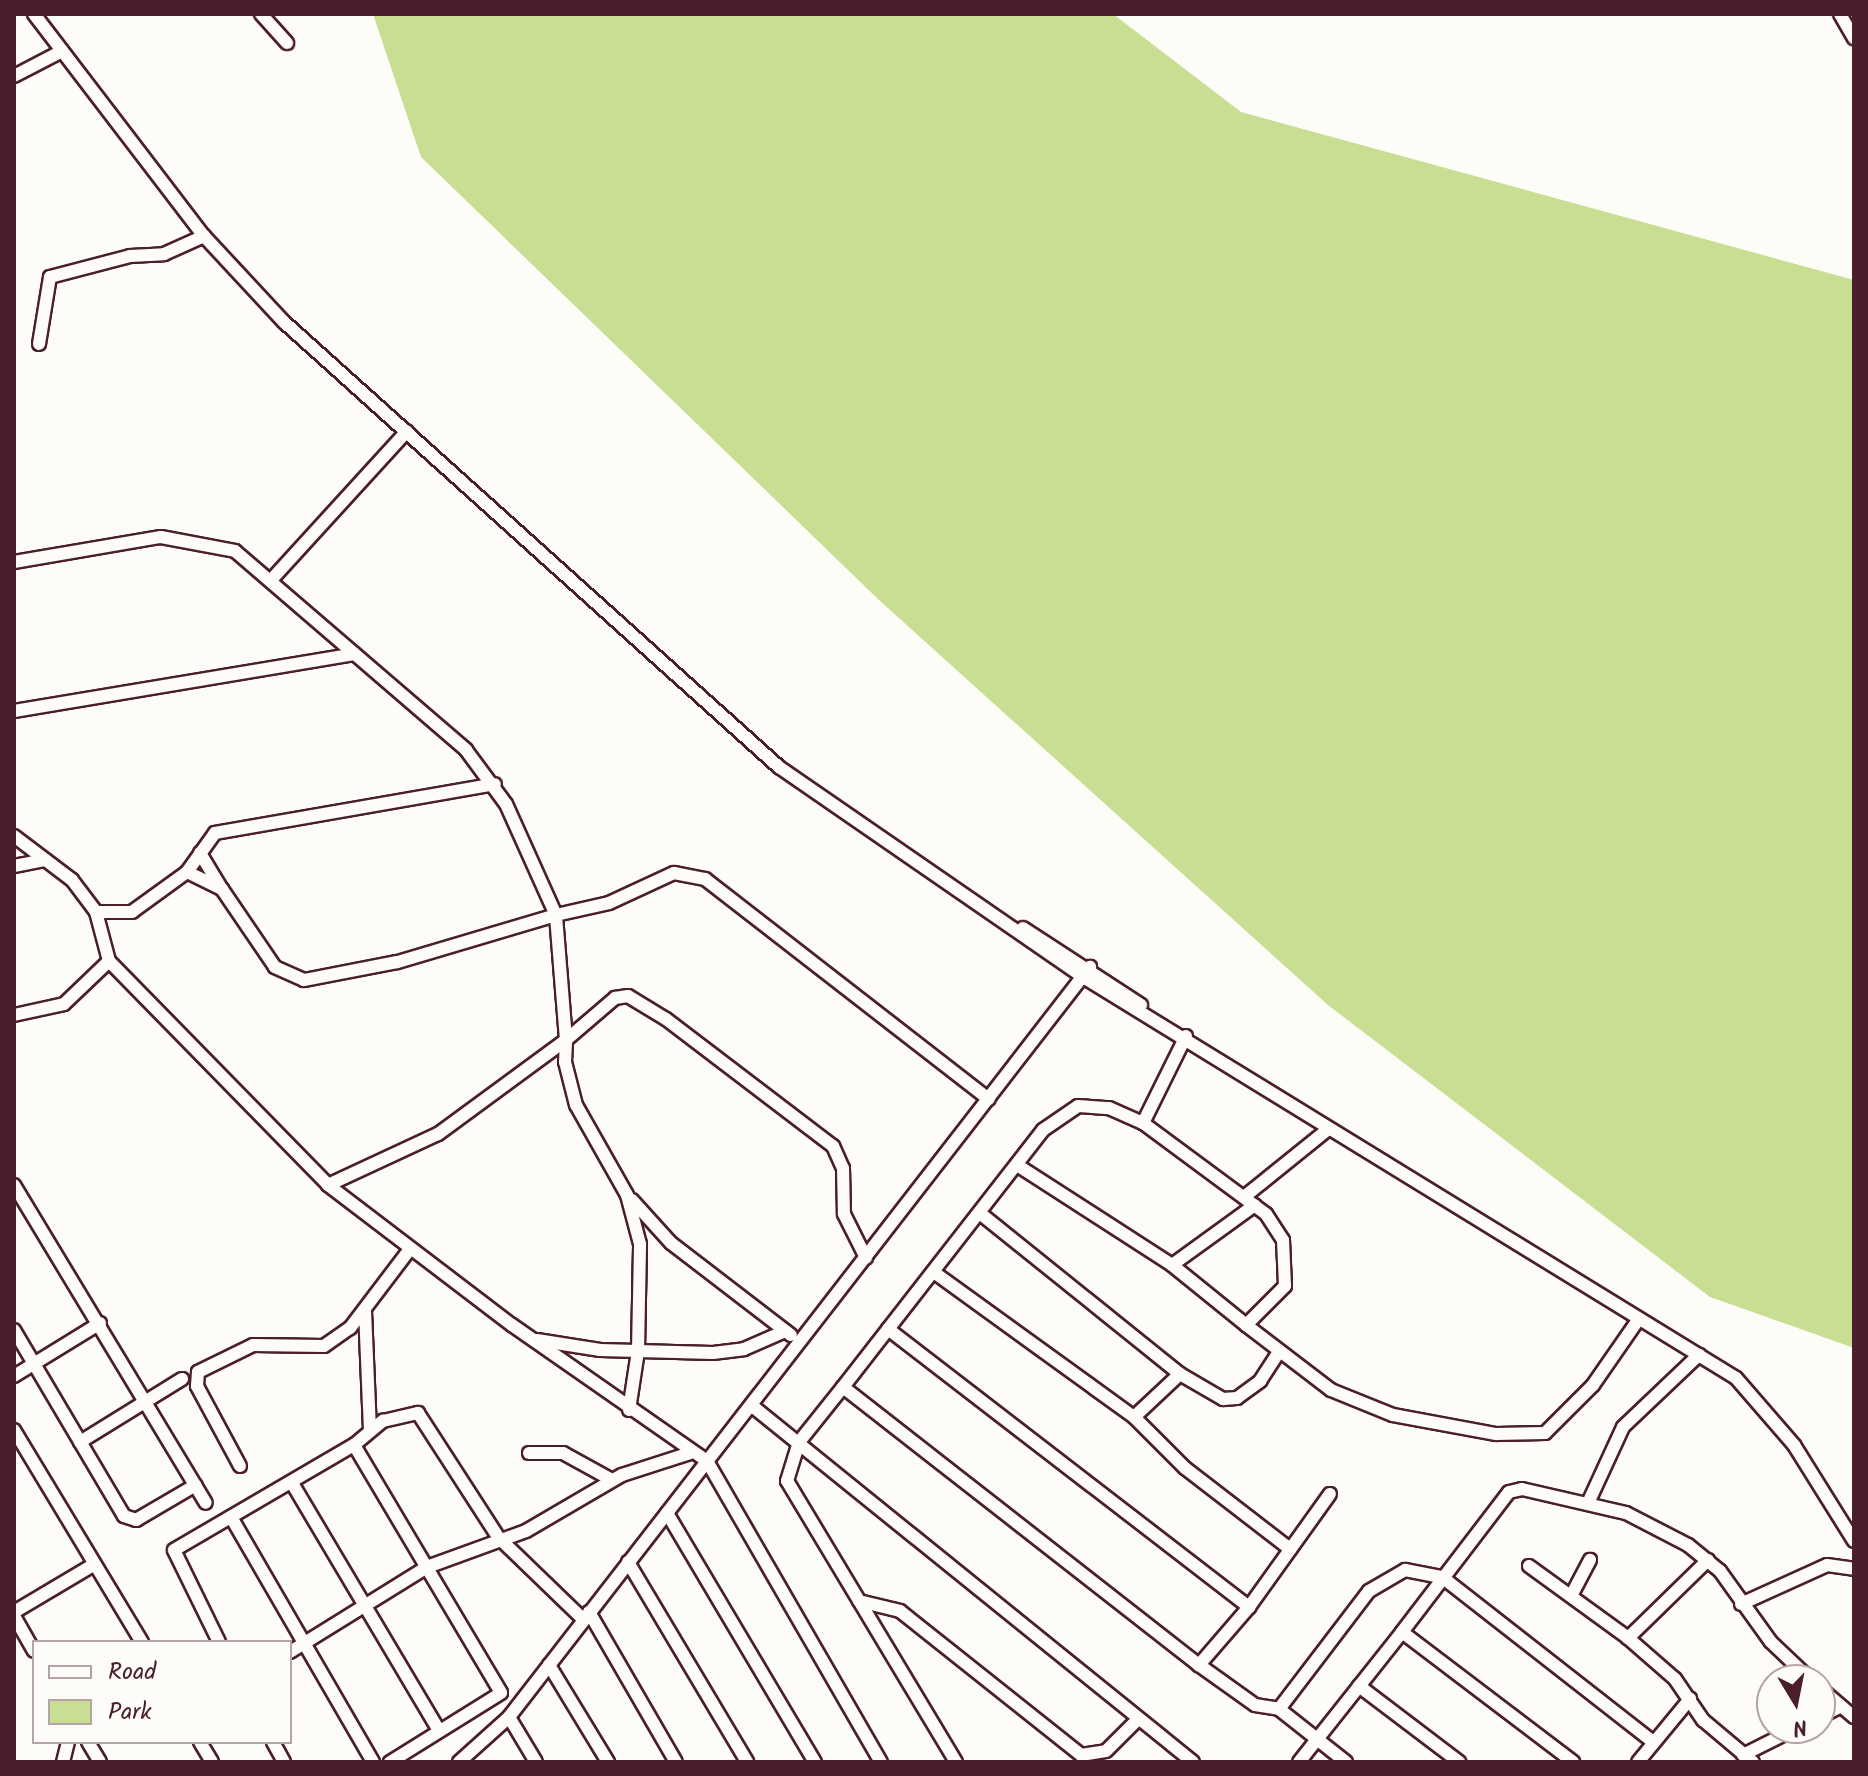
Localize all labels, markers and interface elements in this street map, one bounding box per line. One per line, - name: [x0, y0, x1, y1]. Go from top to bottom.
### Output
- legend: [32, 1640, 292, 1744]
- text: Road: [108, 1653, 156, 1692]
- north arrow: [1756, 1664, 1836, 1744]
- text: Park: [108, 1693, 152, 1732]
- text: N: [1790, 1708, 1810, 1745]

